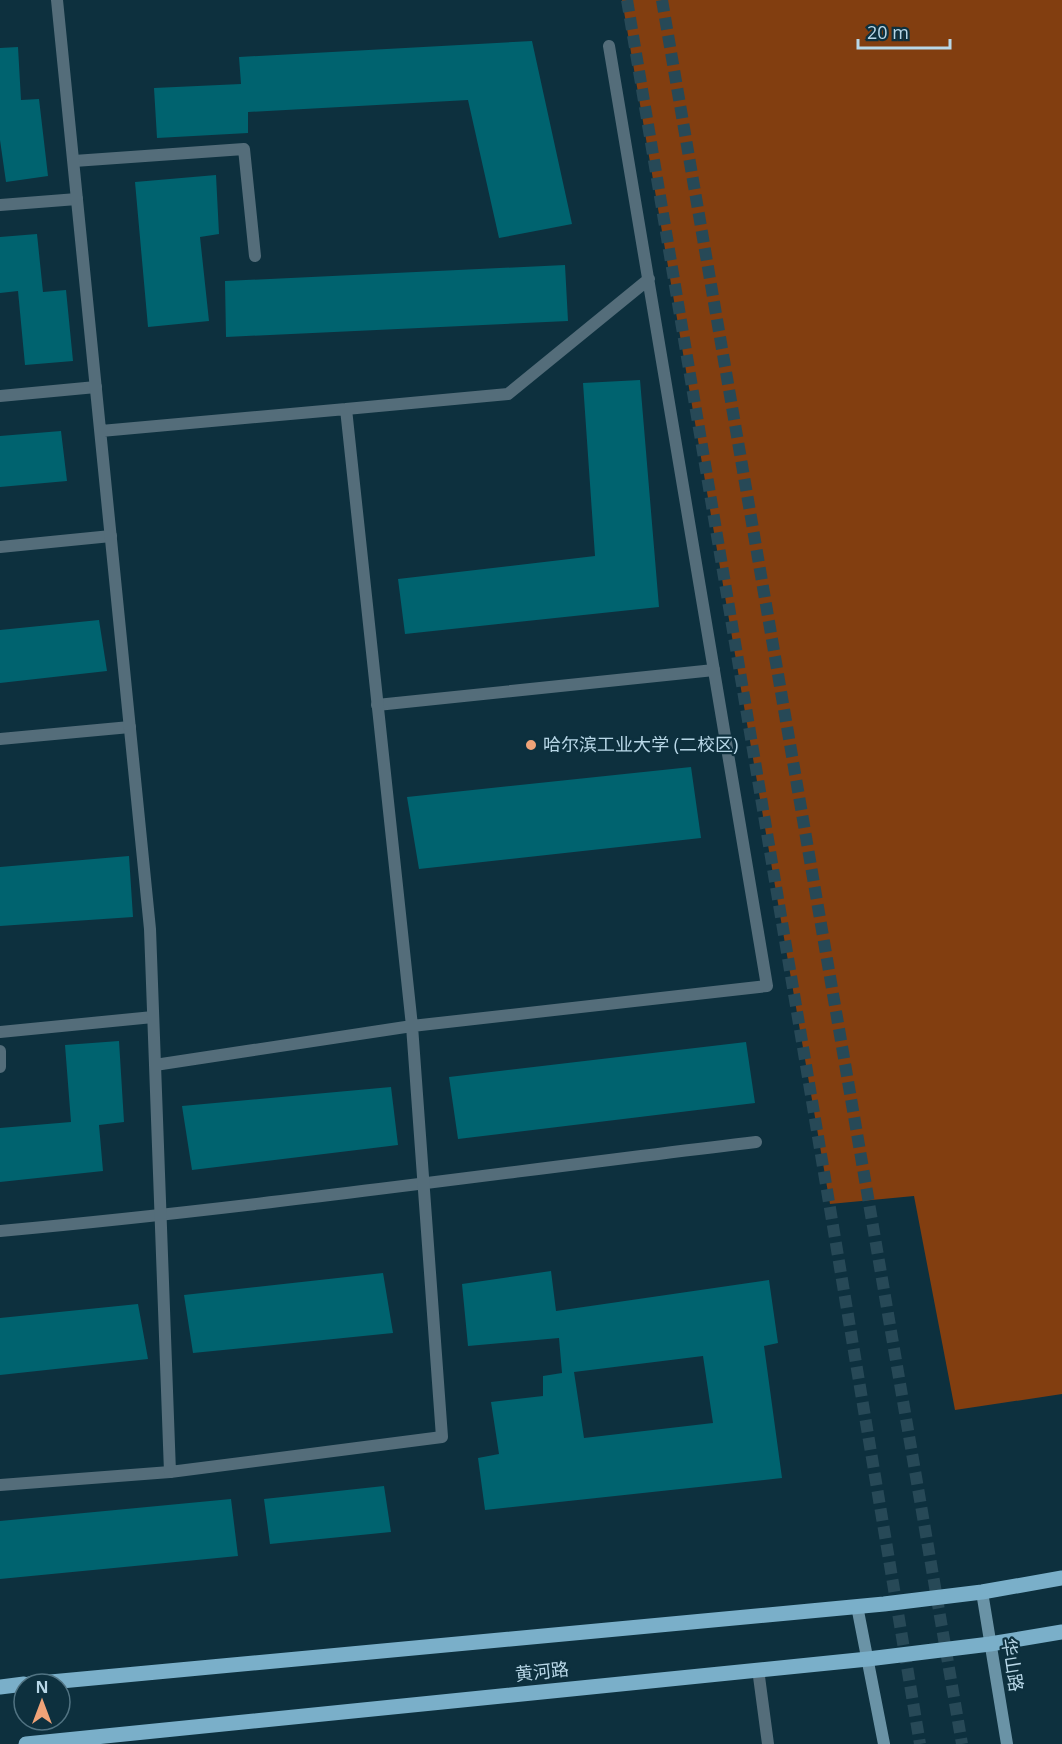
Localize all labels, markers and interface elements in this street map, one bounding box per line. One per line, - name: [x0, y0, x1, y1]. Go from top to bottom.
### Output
- scale bar: [858, 12, 950, 50]
- text: 20 m: [867, 20, 909, 44]
- place label: 哈尔滨工业大学 (二校区): [543, 732, 738, 756]
- marker: 哈尔滨工业大学 (二校区): [524, 738, 538, 752]
- street label: 华山路: [997, 1636, 1029, 1693]
- street label: 黄河路: [514, 1656, 570, 1686]
- north arrow: [12, 1672, 72, 1732]
- text: N: [35, 1676, 49, 1698]

